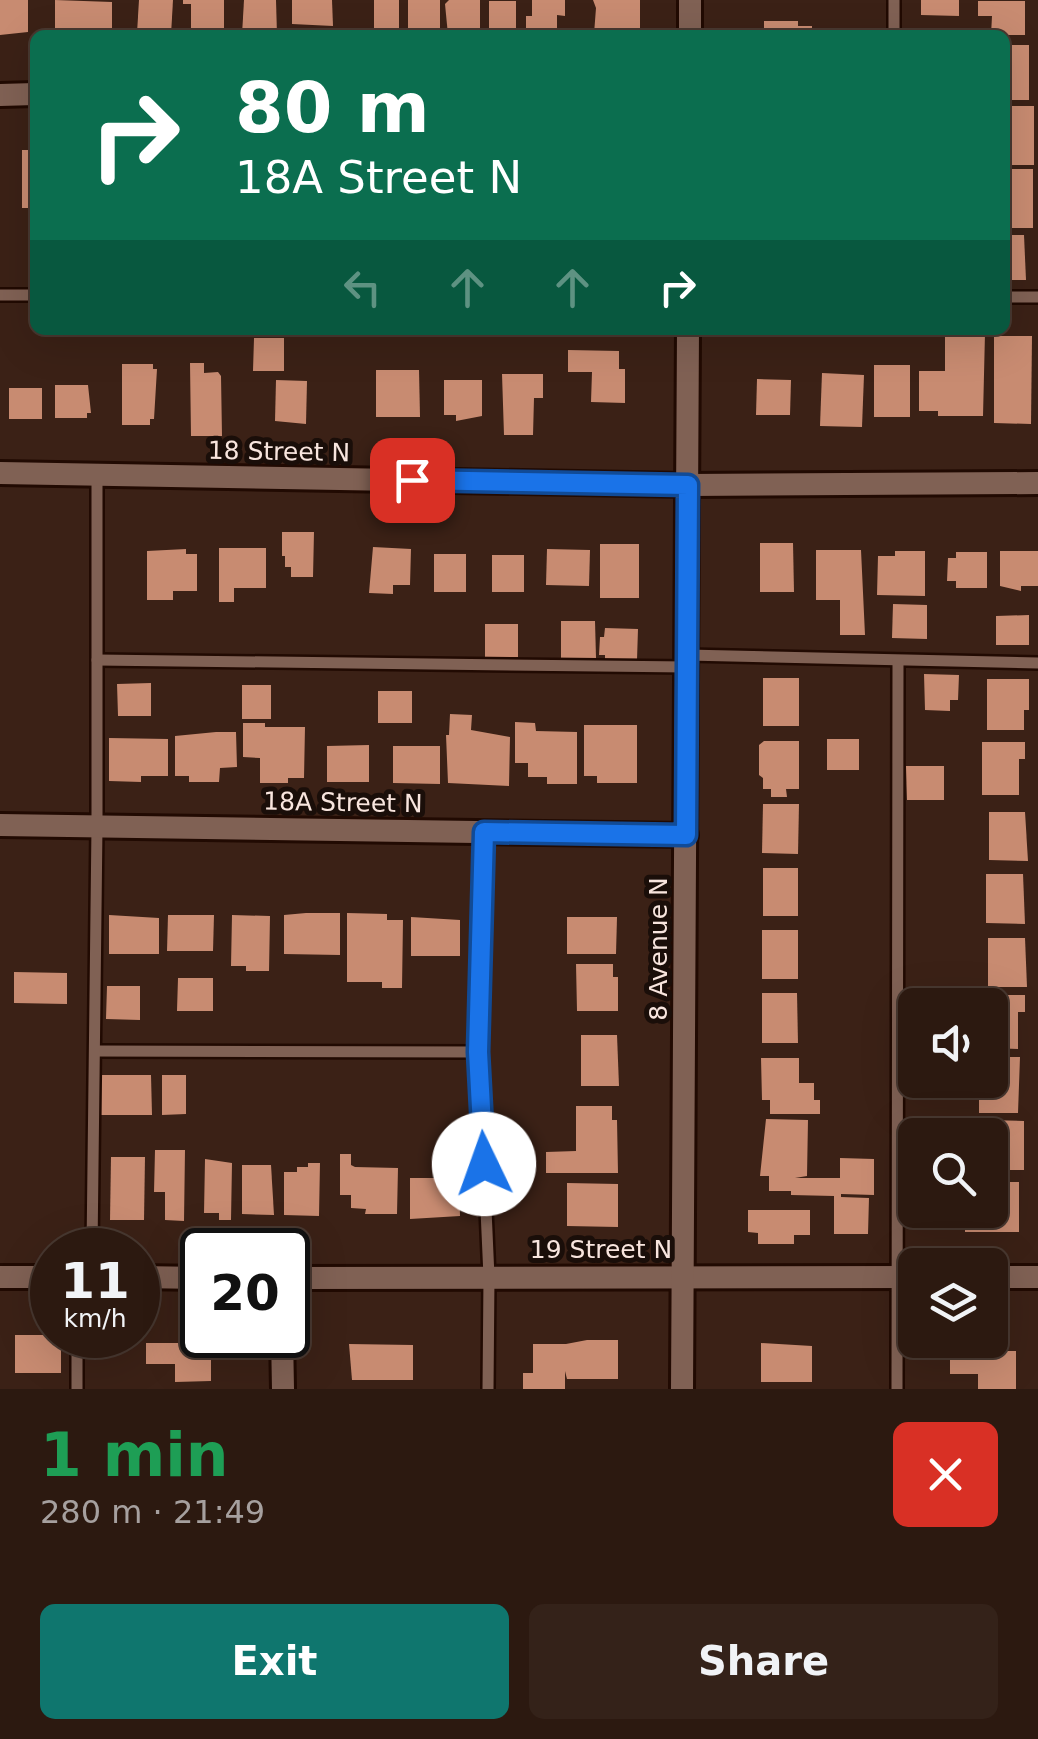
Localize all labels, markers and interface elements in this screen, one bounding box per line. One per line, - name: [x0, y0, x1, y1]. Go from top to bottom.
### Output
- text: 80 m: [235, 67, 430, 149]
- icon: right: [70, 70, 200, 200]
- text: 18A Street N: [235, 151, 522, 204]
- icon: left: [335, 260, 390, 315]
- icon: ahead: [440, 260, 495, 315]
- icon: ahead: [545, 260, 600, 315]
- icon: right: [650, 260, 705, 315]
- street label: 18 Street N: [208, 436, 350, 467]
- pin: [370, 438, 455, 523]
- icon: arrive: [385, 453, 440, 508]
- street label: 18A Street N: [263, 787, 423, 818]
- street label: 8 Avenue N: [644, 877, 673, 1021]
- map controls: [898, 988, 1008, 1358]
- button: sound: [898, 988, 1008, 1098]
- position arrow: [432, 1112, 536, 1216]
- button: search: [898, 1118, 1008, 1228]
- speed limit sign: 20: [180, 1228, 310, 1358]
- street label: 19 Street N: [530, 1235, 672, 1264]
- button: layers: [898, 1248, 1008, 1358]
- text: 11: [60, 1252, 130, 1310]
- text: km/h: [63, 1304, 127, 1333]
- text: 1 min: [40, 1420, 228, 1490]
- button: close: [893, 1422, 998, 1527]
- text: 280 m · 21:49: [40, 1493, 265, 1531]
- button: Exit: [40, 1604, 509, 1719]
- button: Share: [529, 1604, 998, 1719]

